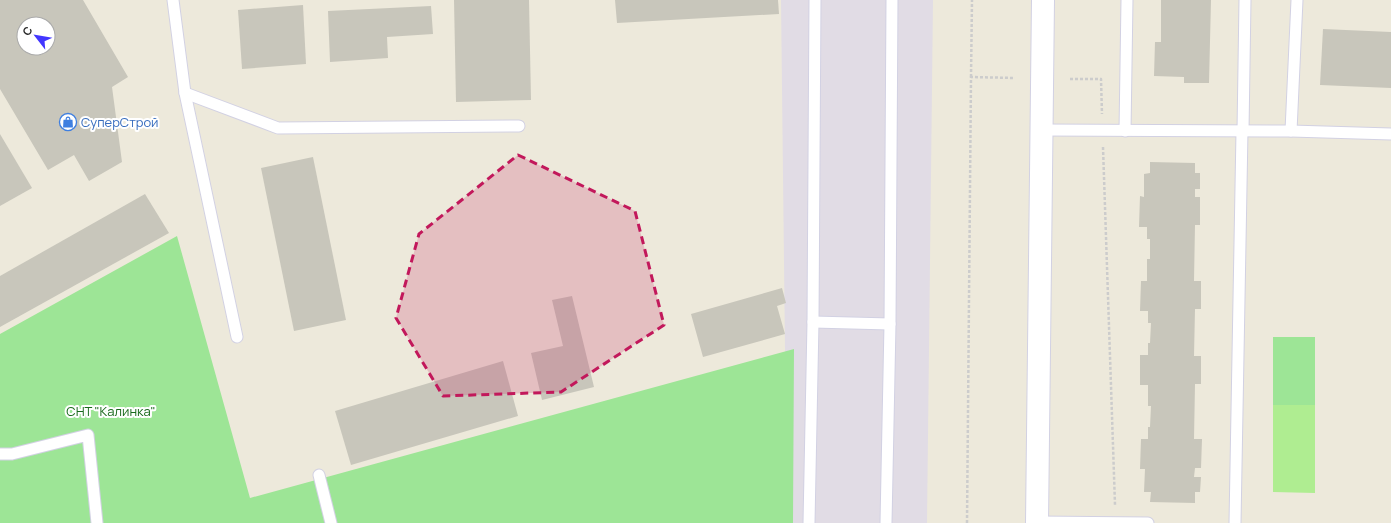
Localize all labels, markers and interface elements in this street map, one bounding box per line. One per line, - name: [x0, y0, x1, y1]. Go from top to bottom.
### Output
- north arrow: [16, 16, 56, 56]
- text: С: [18, 23, 36, 38]
- shop icon: СуперСтрой: [58, 112, 78, 132]
- place label: СуперСтрой: [81, 113, 159, 131]
- park label: СНТ "Калинка": [66, 402, 156, 420]

